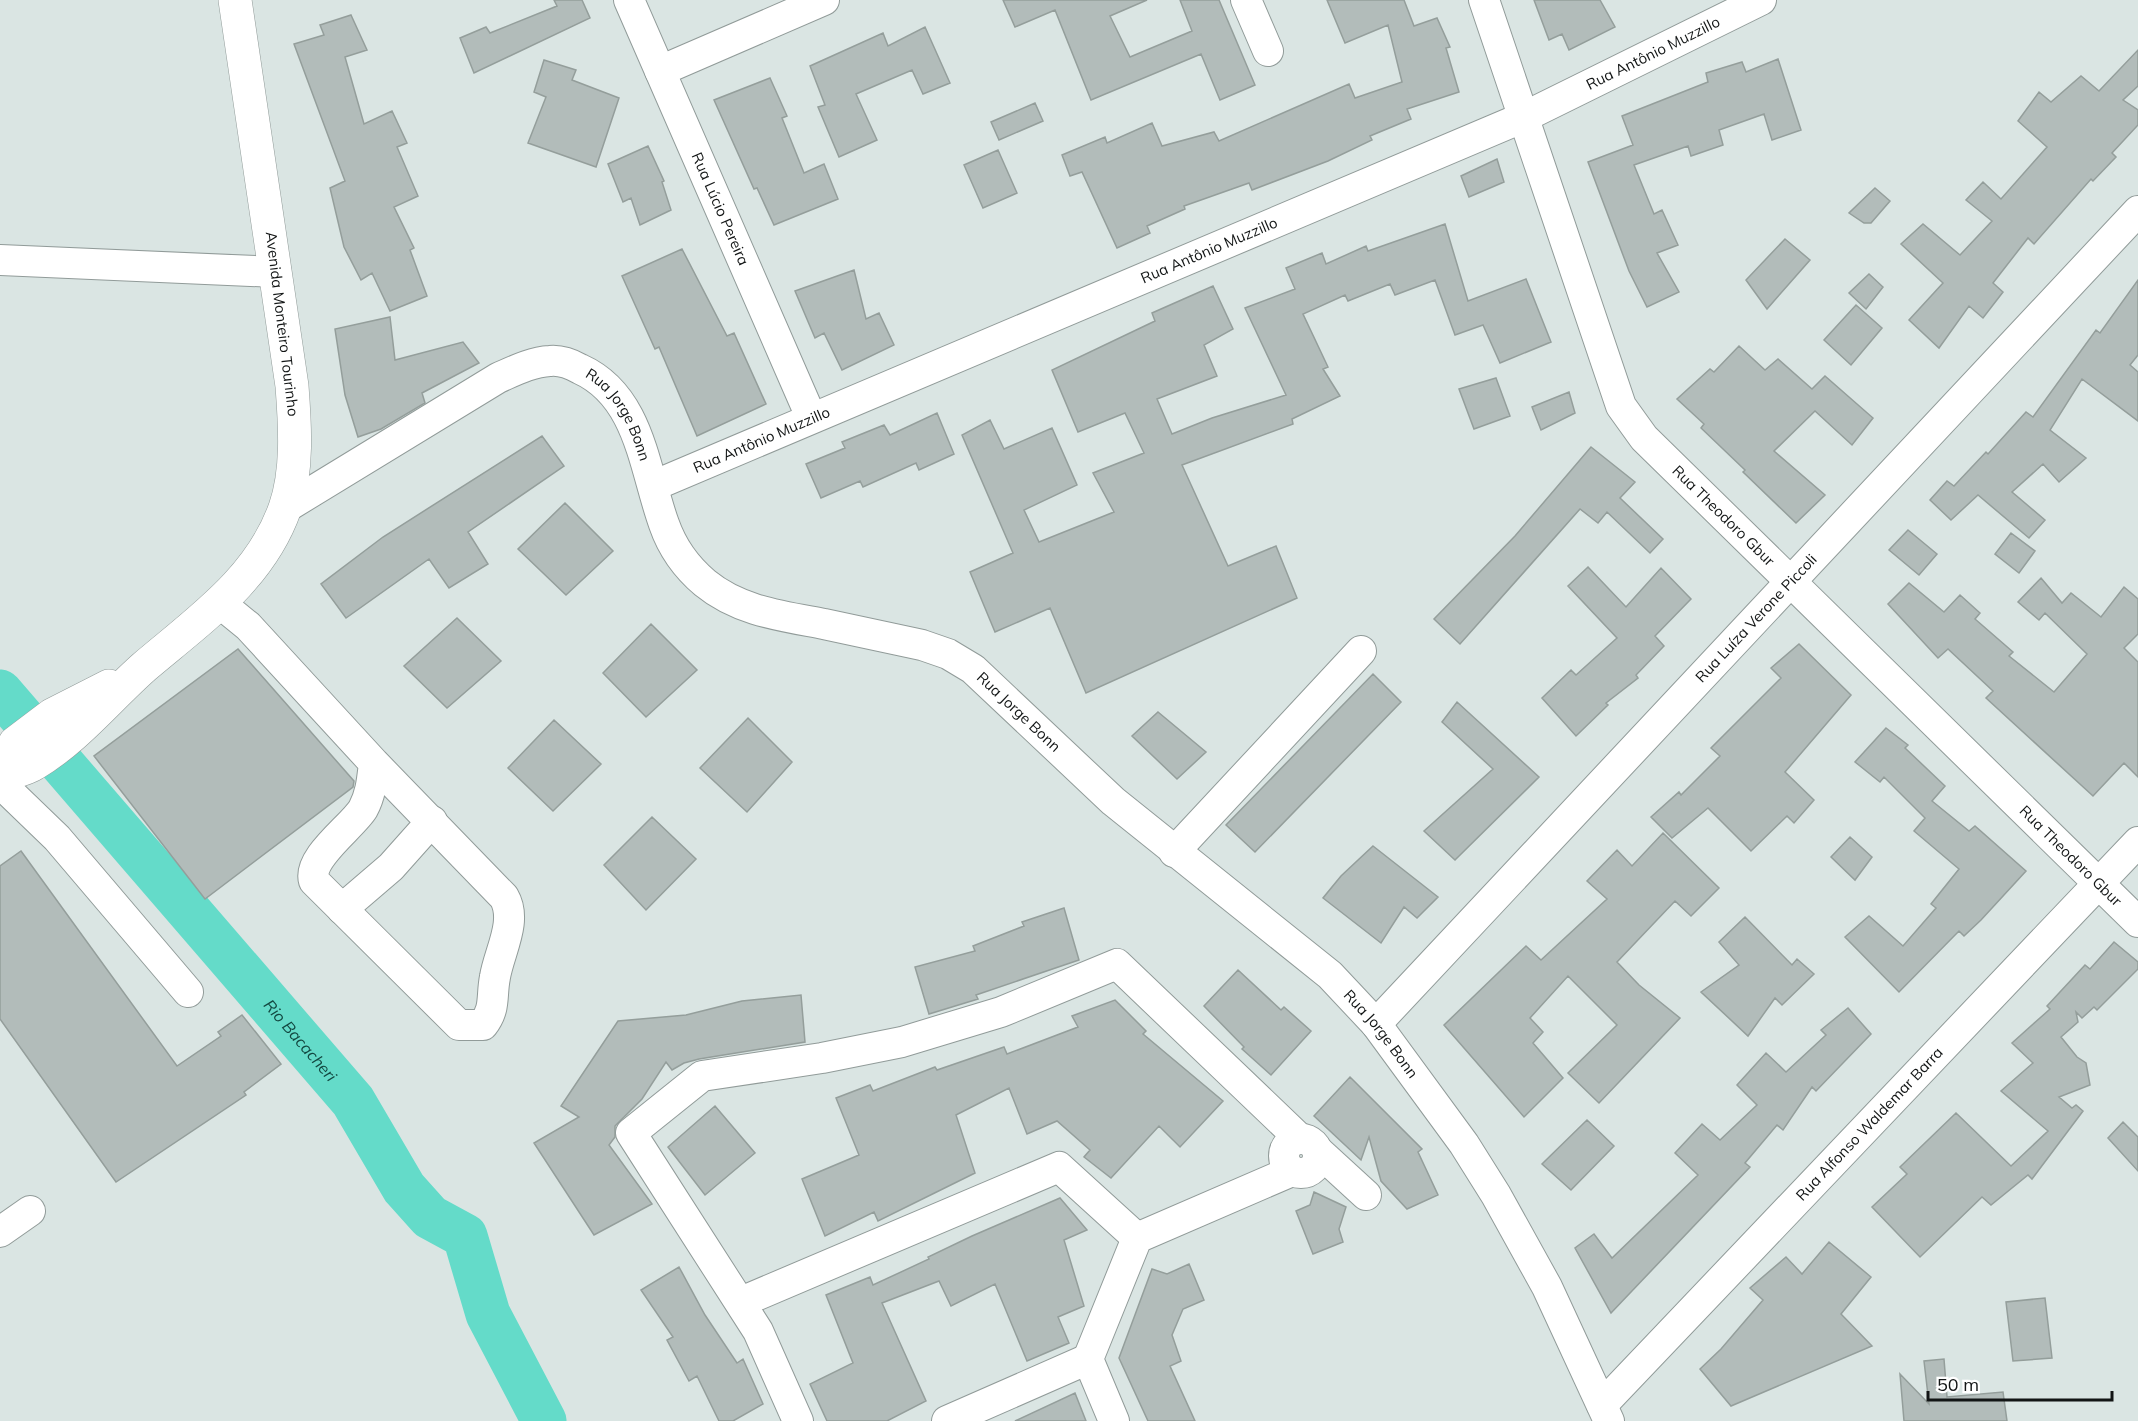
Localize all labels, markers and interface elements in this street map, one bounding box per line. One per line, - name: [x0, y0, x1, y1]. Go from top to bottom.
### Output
- street label: Rua Antônio Muzzillo: [1583, 12, 1723, 94]
- street label: Rua Lúcio Pereira: [688, 149, 754, 268]
- street label: Rua Antônio Muzzillo: [1138, 213, 1280, 287]
- street label: Avenida Monteiro Tourinho: [262, 230, 303, 417]
- street label: Rua Jorge Bonn: [582, 364, 655, 463]
- street label: Rua Antônio Muzzillo: [690, 402, 833, 477]
- street label: Rua Theodoro Gbur: [1668, 461, 1779, 570]
- street label: Rua Luíza Verone Piccoli: [1691, 550, 1821, 686]
- street label: Rua Jorge Bonn: [973, 667, 1065, 756]
- street label: Rua Theodoro Gbur: [2016, 801, 2127, 910]
- street label: Rua Jorge Bonn: [1340, 986, 1423, 1082]
- water label: Rio Bacacheri: [260, 995, 342, 1085]
- street label: Rua Alfonso Waldemar Barra: [1792, 1043, 1947, 1204]
- scale bar: [1928, 1364, 2112, 1402]
- text: 50 m: [1937, 1373, 1979, 1396]

